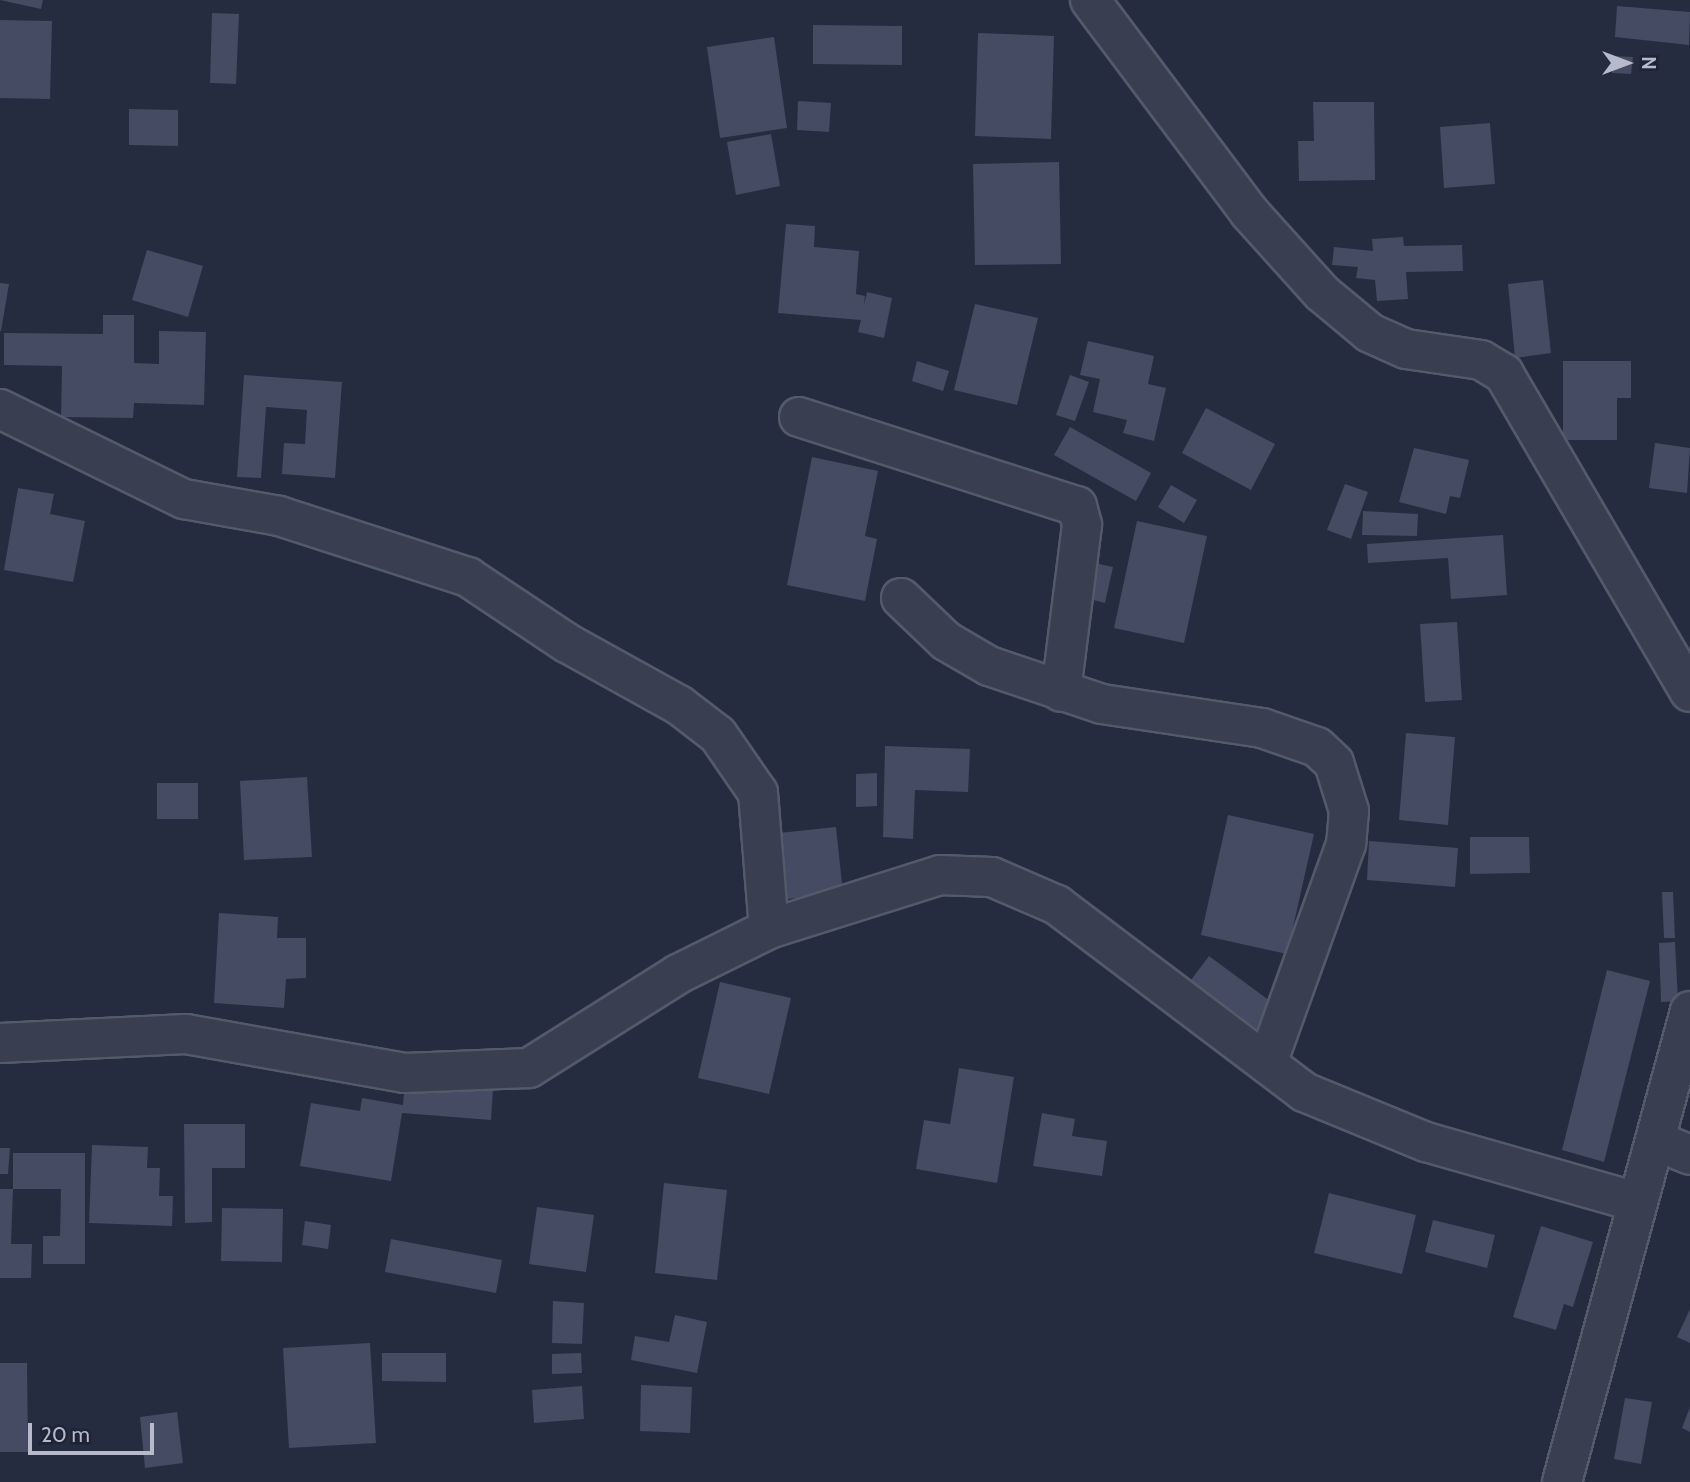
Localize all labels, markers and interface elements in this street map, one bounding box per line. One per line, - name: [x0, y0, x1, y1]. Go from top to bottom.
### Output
- north arrow: [1592, 28, 1662, 98]
- text: N: [1637, 56, 1660, 70]
- scale bar: [32, 1408, 158, 1452]
- text: 20 m: [41, 1422, 90, 1447]

